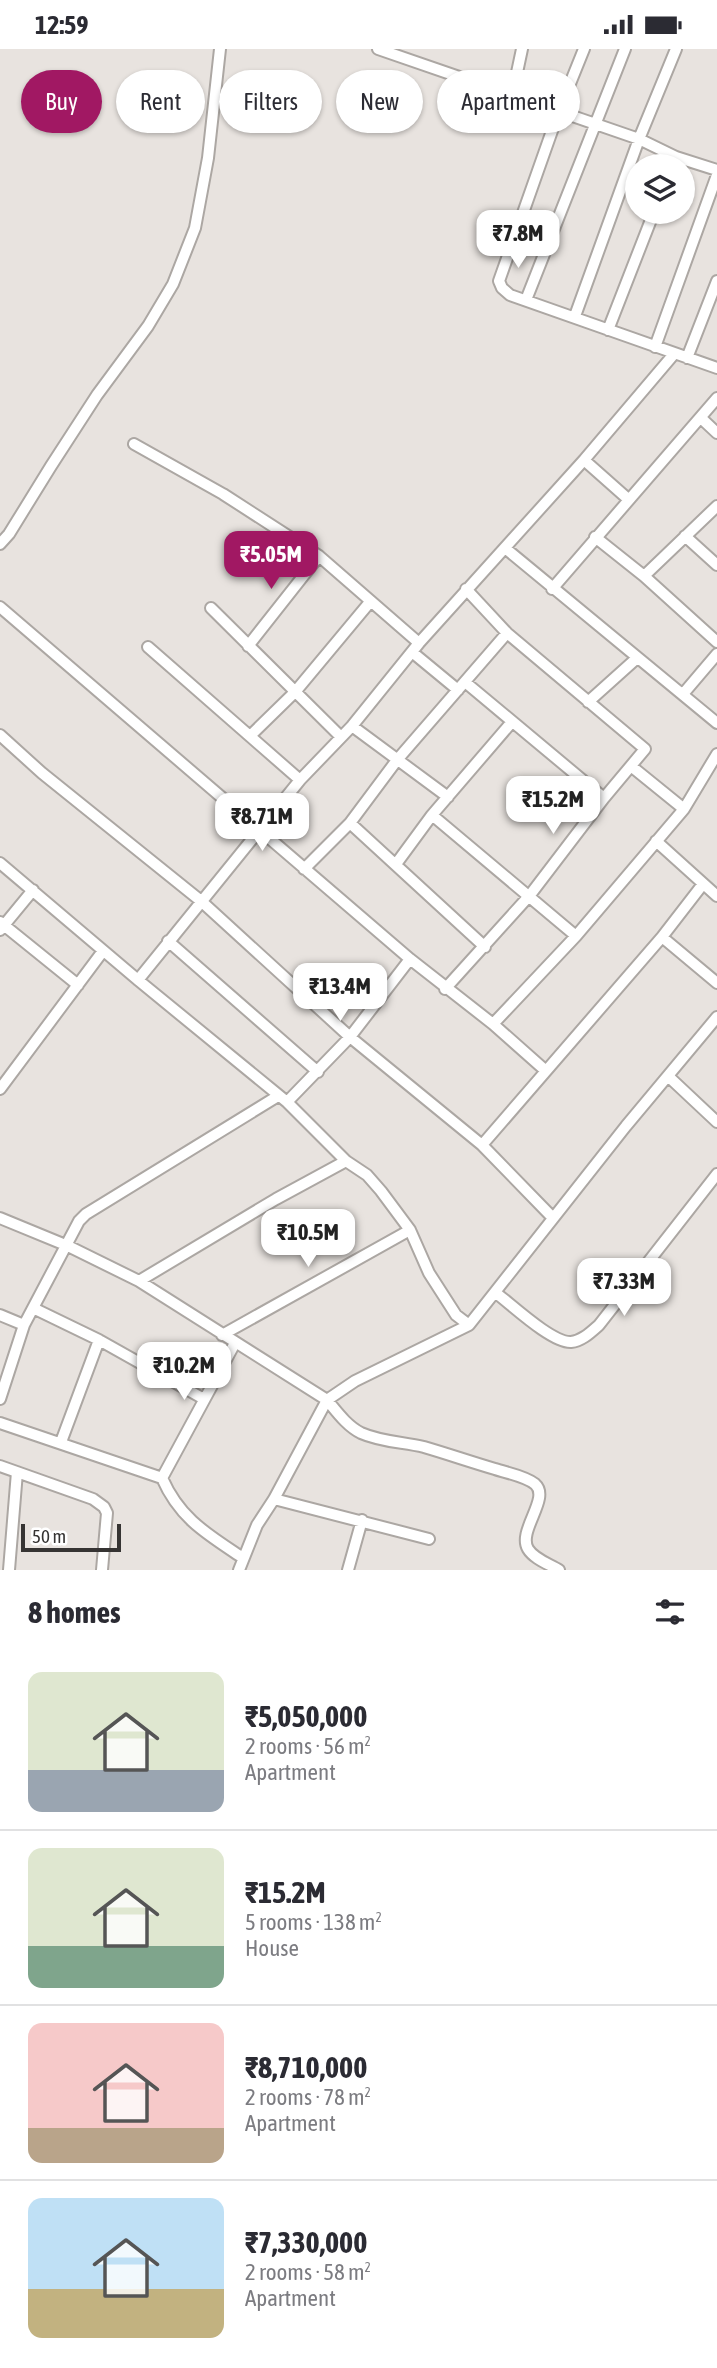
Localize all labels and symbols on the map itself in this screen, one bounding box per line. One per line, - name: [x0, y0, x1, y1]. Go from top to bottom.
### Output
- pin: ₹7.8M: [469, 211, 567, 270]
- pin: ₹5.05M: [214, 531, 328, 591]
- pin: ₹15.2M: [496, 777, 610, 836]
- pin: ₹8.71M: [205, 793, 319, 853]
- pin: ₹13.4M: [283, 963, 397, 1023]
- pin: ₹10.5M: [251, 1209, 365, 1269]
- pin: ₹7.33M: [567, 1259, 681, 1318]
- pin: ₹10.2M: [127, 1343, 241, 1402]
- scale bar: [21, 1521, 121, 1553]

